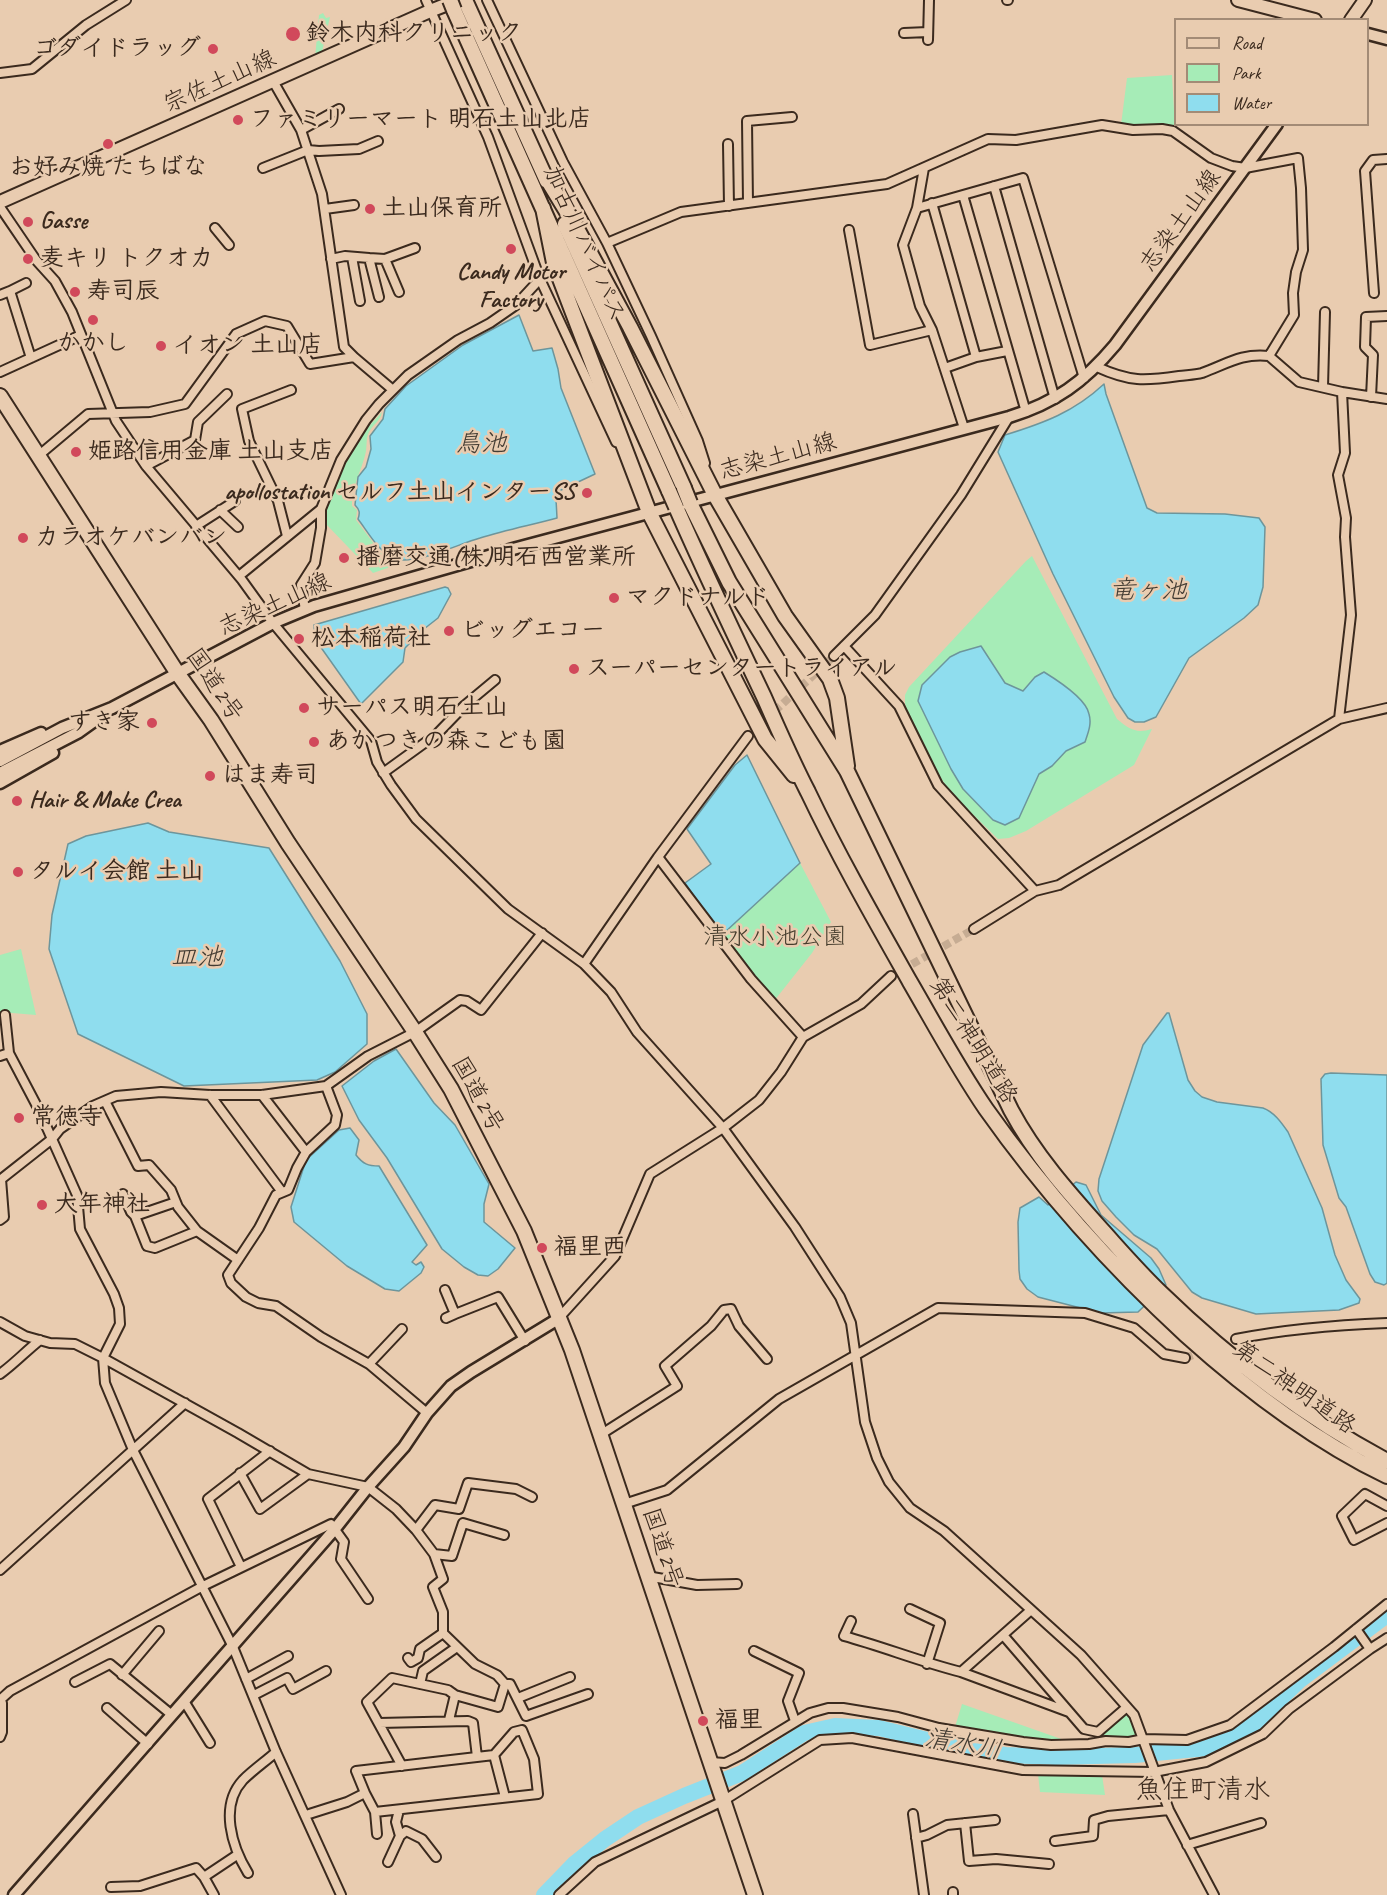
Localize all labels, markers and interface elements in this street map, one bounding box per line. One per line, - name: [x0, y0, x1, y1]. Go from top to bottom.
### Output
- legend: [1174, 18, 1369, 126]
- place label: 鈴木内科クリニック: [306, 20, 522, 48]
- marker: 鈴木内科クリニック: [284, 25, 302, 43]
- text: Road: [1232, 32, 1262, 54]
- place label: ゴダイドラッグ: [33, 35, 201, 63]
- marker: ゴダイドラッグ: [206, 42, 220, 56]
- street label: 宗佐土山線: [159, 44, 281, 120]
- text: Park: [1232, 62, 1261, 84]
- text: Water: [1232, 92, 1271, 114]
- place label: ファミリーマート 明石土山北店: [250, 106, 592, 134]
- marker: ファミリーマート 明石土山北店: [231, 113, 245, 127]
- marker: お好み焼 たちばな: [101, 137, 115, 151]
- place label: お好み焼 たちばな: [9, 154, 207, 182]
- street label: 加古川バイパス: [537, 161, 631, 327]
- street label: 志染土山線: [1134, 164, 1228, 278]
- place label: 土山保育所: [382, 195, 502, 223]
- marker: 土山保育所: [363, 202, 377, 216]
- place label: Gasse: [40, 208, 87, 236]
- marker: Gasse: [21, 215, 35, 229]
- marker: Candy Motor Factory: [504, 242, 518, 256]
- place label: 麦キリ トクオカ: [40, 245, 214, 273]
- marker: 麦キリ トクオカ: [21, 252, 35, 266]
- place label: Candy Motor Factory: [457, 259, 565, 315]
- place label: 寿司辰: [87, 278, 159, 306]
- marker: 寿司辰: [68, 285, 82, 299]
- marker: かかし: [86, 313, 100, 327]
- place label: かかし: [57, 330, 129, 358]
- place label: イオン 土山店: [173, 332, 323, 360]
- marker: イオン 土山店: [154, 339, 168, 353]
- water label: 鳥池: [455, 428, 507, 460]
- street label: 志染土山線: [716, 428, 840, 486]
- place label: 姫路信用金庫 土山支店: [88, 438, 334, 466]
- marker: 姫路信用金庫 土山支店: [69, 445, 83, 459]
- place label: apollostation セルフ土山インターSS: [224, 479, 575, 507]
- marker: apollostation セルフ土山インターSS: [580, 486, 594, 500]
- place label: カラオケバンバン: [35, 524, 227, 552]
- marker: カラオケバンバン: [16, 531, 30, 545]
- place label: 播磨交通(株)明石西営業所: [356, 544, 636, 572]
- marker: 播磨交通(株)明石西営業所: [337, 551, 351, 565]
- street label: 志染土山線: [214, 567, 336, 643]
- water label: 竜ヶ池: [1109, 575, 1187, 607]
- place label: マクドナルド: [626, 584, 770, 612]
- marker: マクドナルド: [607, 591, 621, 605]
- place label: ビッグエコー: [461, 617, 605, 645]
- marker: ビッグエコー: [442, 624, 456, 638]
- place label: 松本稲荷社: [311, 625, 431, 653]
- marker: 松本稲荷社: [292, 632, 306, 646]
- street label: 国道2号: [179, 643, 249, 727]
- place label: スーパーセンタートライアル: [586, 655, 897, 683]
- marker: スーパーセンタートライアル: [567, 662, 581, 676]
- place label: サーパス明石土山: [316, 694, 508, 722]
- marker: サーパス明石土山: [297, 701, 311, 715]
- place label: すき家: [68, 709, 140, 737]
- marker: すき家: [145, 716, 159, 730]
- place label: あかつきの森こども園: [326, 728, 566, 756]
- marker: あかつきの森こども園: [307, 735, 321, 749]
- place label: はま寿司: [222, 762, 318, 790]
- marker: はま寿司: [203, 769, 217, 783]
- place label: Hair & Make Crea: [29, 787, 181, 815]
- marker: Hair & Make Crea: [10, 794, 24, 808]
- place label: タルイ会館 土山: [30, 858, 204, 886]
- marker: タルイ会館 土山: [11, 865, 25, 879]
- park label: 清水小池公園: [703, 924, 847, 952]
- water label: 皿池: [171, 942, 223, 974]
- street label: 第二神明道路: [923, 972, 1023, 1110]
- street label: 国道2号: [444, 1052, 510, 1138]
- place label: 常徳寺: [31, 1104, 103, 1132]
- marker: 常徳寺: [12, 1111, 26, 1125]
- place label: 大年神社: [54, 1191, 150, 1219]
- marker: 大年神社: [35, 1198, 49, 1212]
- place label: 福里西: [554, 1234, 626, 1262]
- marker: 福里西: [535, 1241, 549, 1255]
- street label: 第二神明道路: [1227, 1335, 1361, 1441]
- street label: 国道2号: [636, 1504, 688, 1592]
- place label: 福里: [715, 1707, 763, 1735]
- marker: 福里: [696, 1714, 710, 1728]
- water label: 清水川: [922, 1723, 1004, 1767]
- district label: 魚住町清水: [1136, 1775, 1270, 1807]

